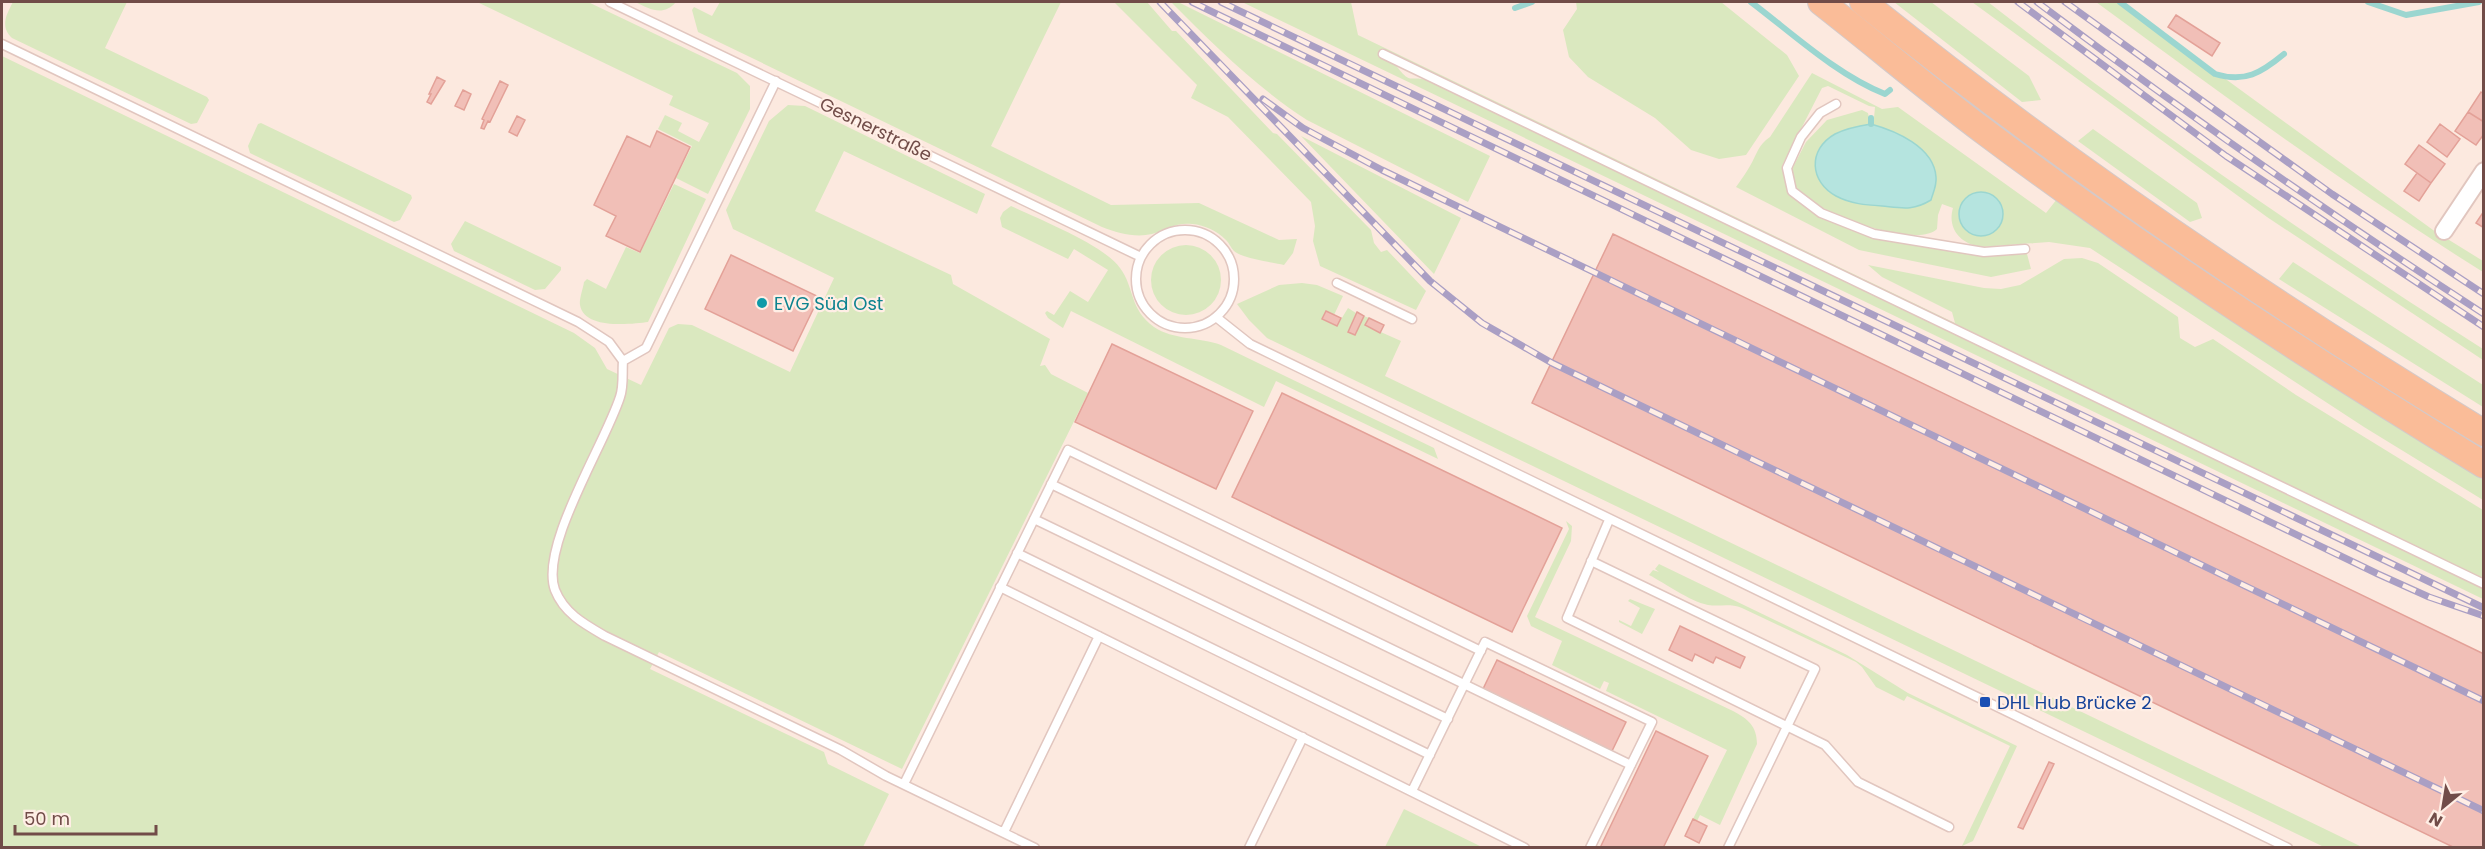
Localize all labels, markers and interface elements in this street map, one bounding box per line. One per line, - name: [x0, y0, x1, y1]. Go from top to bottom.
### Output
- street label: Gesnerstraße: [816, 91, 936, 167]
- place label: EVG Süd Ost: [774, 291, 883, 316]
- marker: EVG Süd Ost: [755, 296, 769, 310]
- place label: DHL Hub Brücke 2: [1997, 690, 2152, 715]
- marker: DHL Hub Brücke 2: [1978, 695, 1992, 709]
- north arrow: [2413, 777, 2473, 837]
- scale bar: [15, 798, 156, 836]
- text: 50 m: [24, 806, 70, 831]
- text: N: [2425, 807, 2447, 833]

